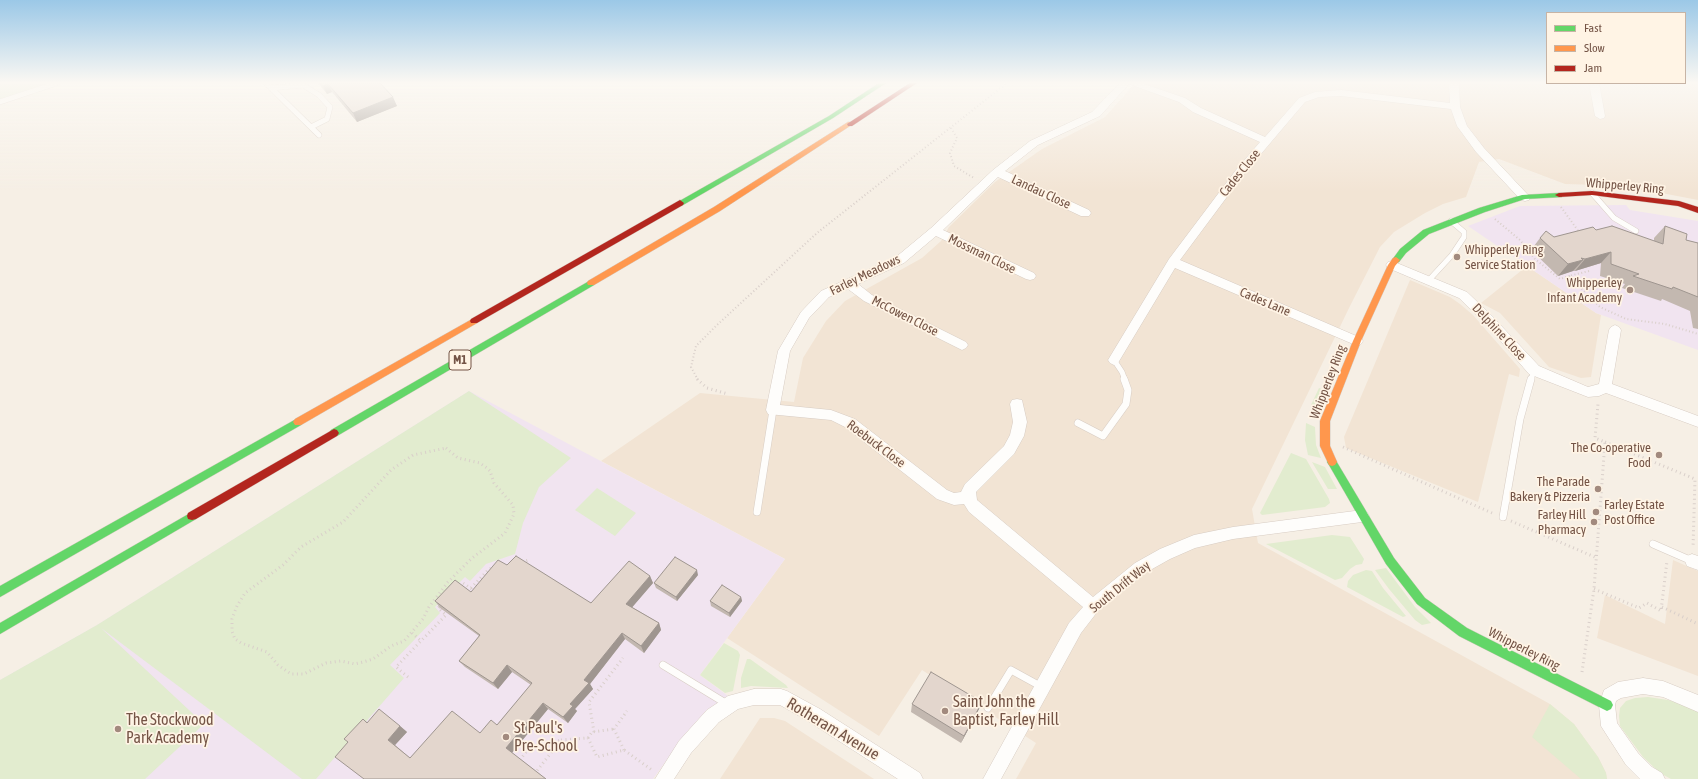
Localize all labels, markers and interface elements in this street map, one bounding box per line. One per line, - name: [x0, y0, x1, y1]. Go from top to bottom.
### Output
- legend: [1546, 12, 1686, 84]
- text: Fast: [1584, 21, 1602, 35]
- text: Slow: [1584, 41, 1605, 55]
- text: Jam: [1584, 61, 1602, 75]
- street label: Cades Close: [1216, 146, 1264, 200]
- street label: Landau Close: [1009, 172, 1073, 212]
- street label: Whipperley Ring: [1585, 175, 1665, 197]
- street label: Mossman Close: [946, 231, 1018, 277]
- place label: Whipperley Ring Service Station: [1465, 242, 1543, 273]
- street label: Farley Meadows: [827, 251, 903, 299]
- marker: Whipperley Ring Service Station: [1452, 252, 1462, 262]
- place label: Whipperley Infant Academy: [1547, 275, 1622, 306]
- street label: Cades Lane: [1237, 284, 1293, 320]
- marker: Whipperley Infant Academy: [1625, 285, 1635, 295]
- street label: McCowen Close: [869, 293, 941, 339]
- street label: Delphine Close: [1469, 300, 1529, 364]
- street label: Whipperley Ring: [1307, 343, 1349, 421]
- road number: M1: [449, 350, 471, 370]
- street label: Roebuck Close: [844, 417, 908, 471]
- place label: The Co-operative Food: [1571, 440, 1651, 471]
- marker: The Co-operative Food: [1654, 450, 1664, 460]
- place label: The Parade Bakery & Pizzeria: [1510, 474, 1590, 505]
- marker: The Parade Bakery & Pizzeria: [1593, 484, 1603, 494]
- place label: Farley Estate Post Office: [1604, 497, 1665, 528]
- place label: Farley Hill Pharmacy: [1537, 507, 1586, 538]
- marker: Farley Estate Post Office: [1591, 507, 1601, 517]
- marker: Farley Hill Pharmacy: [1589, 517, 1599, 527]
- street label: South Drift Way: [1087, 558, 1153, 616]
- street label: Whipperley Ring: [1486, 624, 1562, 674]
- place label: Saint John the Baptist, Farley Hill: [953, 692, 1059, 730]
- street label: Rotheram Avenue: [783, 694, 883, 764]
- marker: Saint John the Baptist, Farley Hill: [940, 706, 950, 716]
- place label: The Stockwood Park Academy: [126, 710, 214, 748]
- place label: St Paul's Pre-School: [514, 718, 578, 756]
- marker: The Stockwood Park Academy: [113, 724, 123, 734]
- marker: St Paul's Pre-School: [501, 732, 511, 742]

